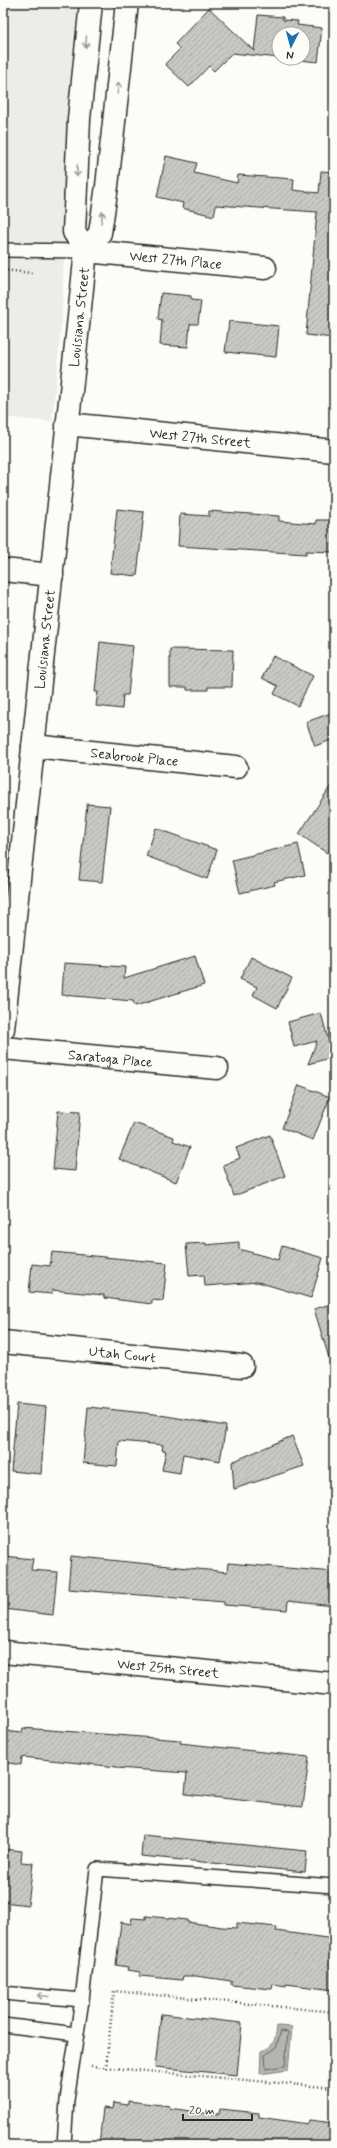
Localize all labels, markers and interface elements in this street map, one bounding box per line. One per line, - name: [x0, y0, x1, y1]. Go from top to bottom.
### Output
- north arrow: [271, 26, 311, 66]
- one-way arrow: [82, 35, 90, 48]
- text: N: [286, 48, 294, 62]
- one-way arrow: [114, 82, 122, 95]
- one-way arrow: [73, 164, 81, 177]
- one-way arrow: [99, 211, 107, 224]
- street label: West 27th Place: [128, 247, 223, 274]
- street label: Louisiana Street: [66, 266, 94, 368]
- street label: West 27th Street: [149, 424, 253, 453]
- street label: Louisiana Street: [31, 588, 60, 690]
- street label: Seabrook Place: [90, 744, 179, 771]
- street label: Saratoga Place: [67, 1046, 154, 1072]
- street label: Utah Court: [88, 1343, 157, 1367]
- street label: West 25th Street: [116, 1655, 221, 1683]
- one-way arrow: [37, 1993, 50, 2000]
- scale bar: [183, 2096, 252, 2122]
- text: 20 m: [189, 2103, 215, 2119]

